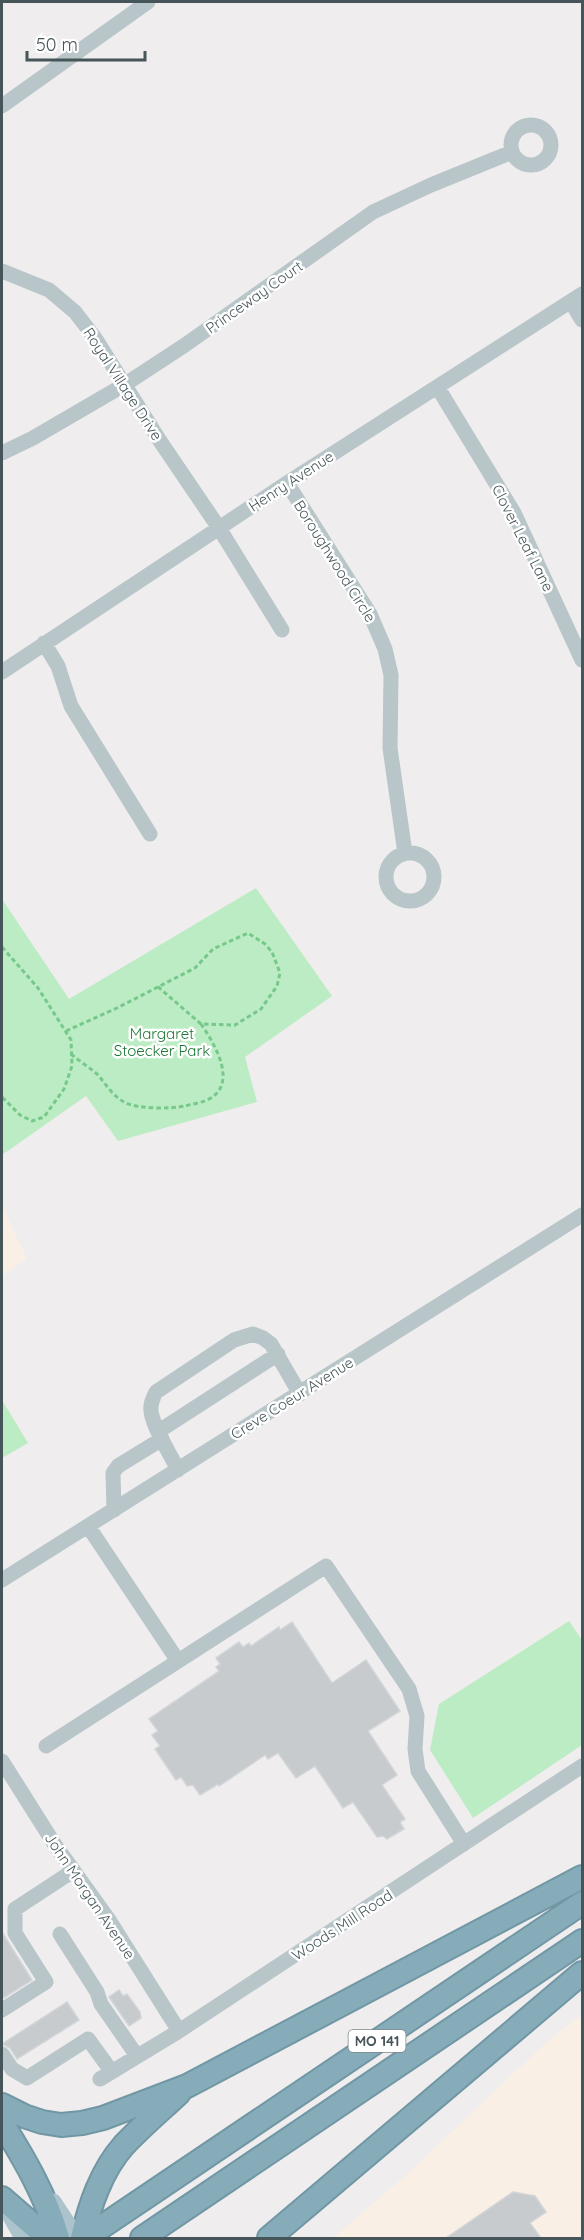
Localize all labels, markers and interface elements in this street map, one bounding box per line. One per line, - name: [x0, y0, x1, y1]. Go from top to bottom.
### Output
- scale bar: [27, 24, 146, 62]
- text: 50 m: [36, 33, 78, 56]
- street label: Princeway Court: [202, 256, 306, 338]
- street label: Royal Village Drive: [79, 324, 167, 444]
- street label: Henry Avenue: [245, 446, 337, 516]
- street label: Clover Leaf Lane: [488, 481, 558, 595]
- street label: Boroughwood Circle: [290, 497, 380, 625]
- park label: Margaret Stoecker Park: [114, 1024, 210, 1060]
- street label: Creve Coeur Avenue: [227, 1353, 357, 1443]
- street label: John Morgan Avenue: [41, 1829, 139, 1963]
- street label: Woods Mill Road: [288, 1885, 396, 1965]
- road number: MO 141: [348, 2030, 406, 2052]

